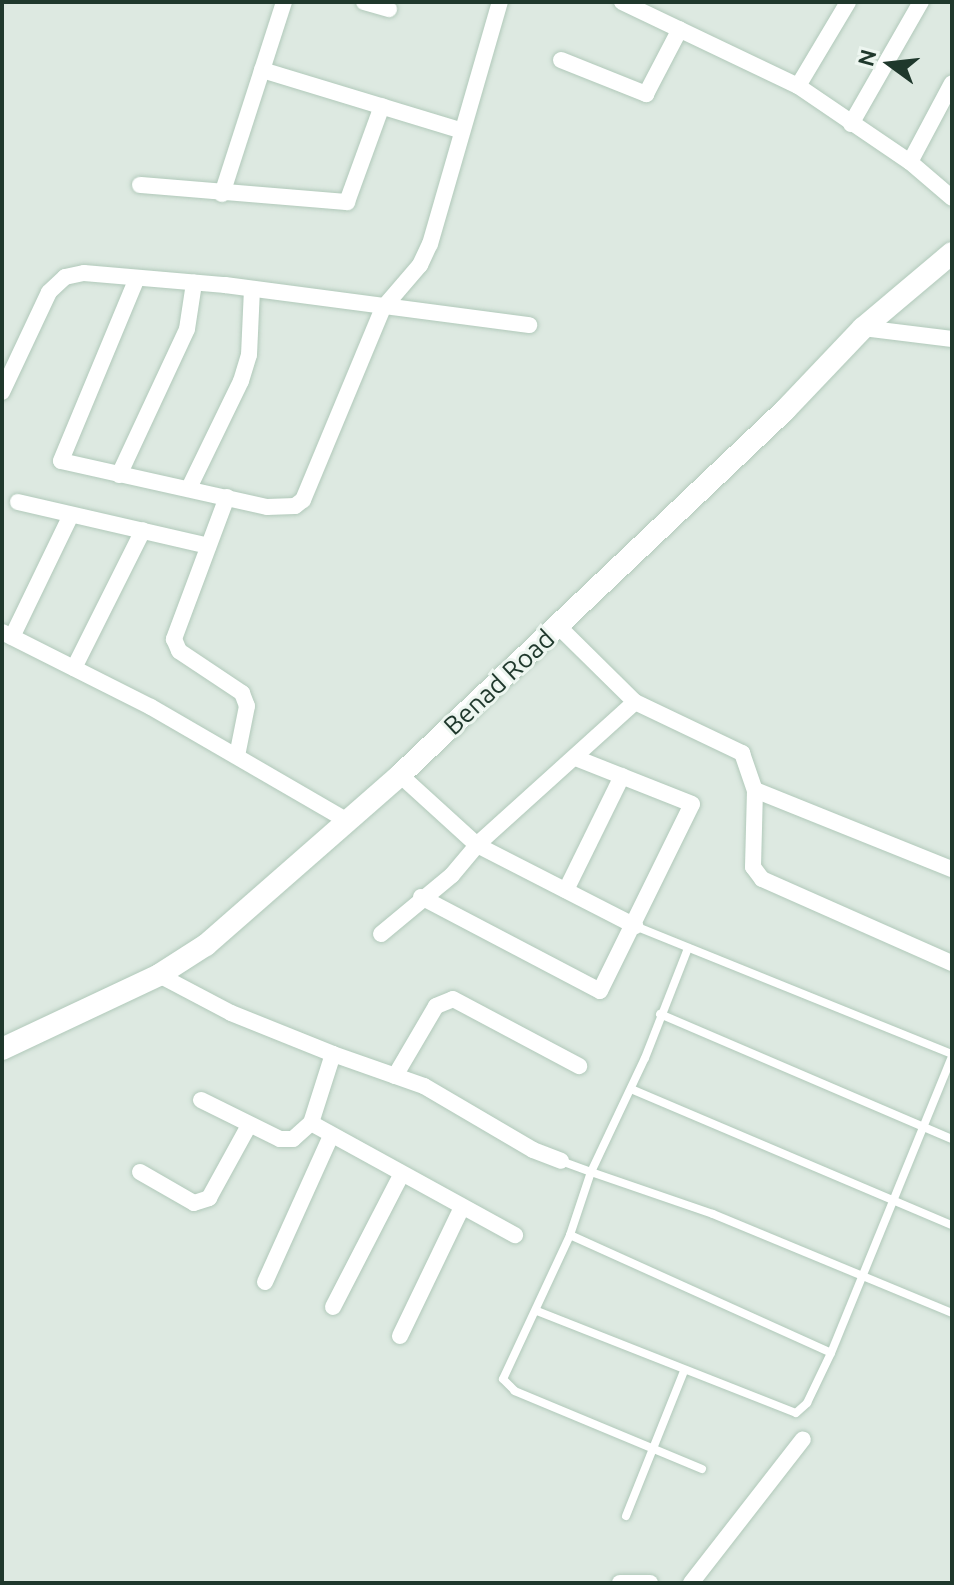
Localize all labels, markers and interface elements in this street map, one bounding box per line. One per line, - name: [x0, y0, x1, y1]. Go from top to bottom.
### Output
- north arrow: [850, 24, 930, 104]
- text: N: [852, 47, 881, 69]
- street label: Benad Road: [437, 623, 561, 741]

